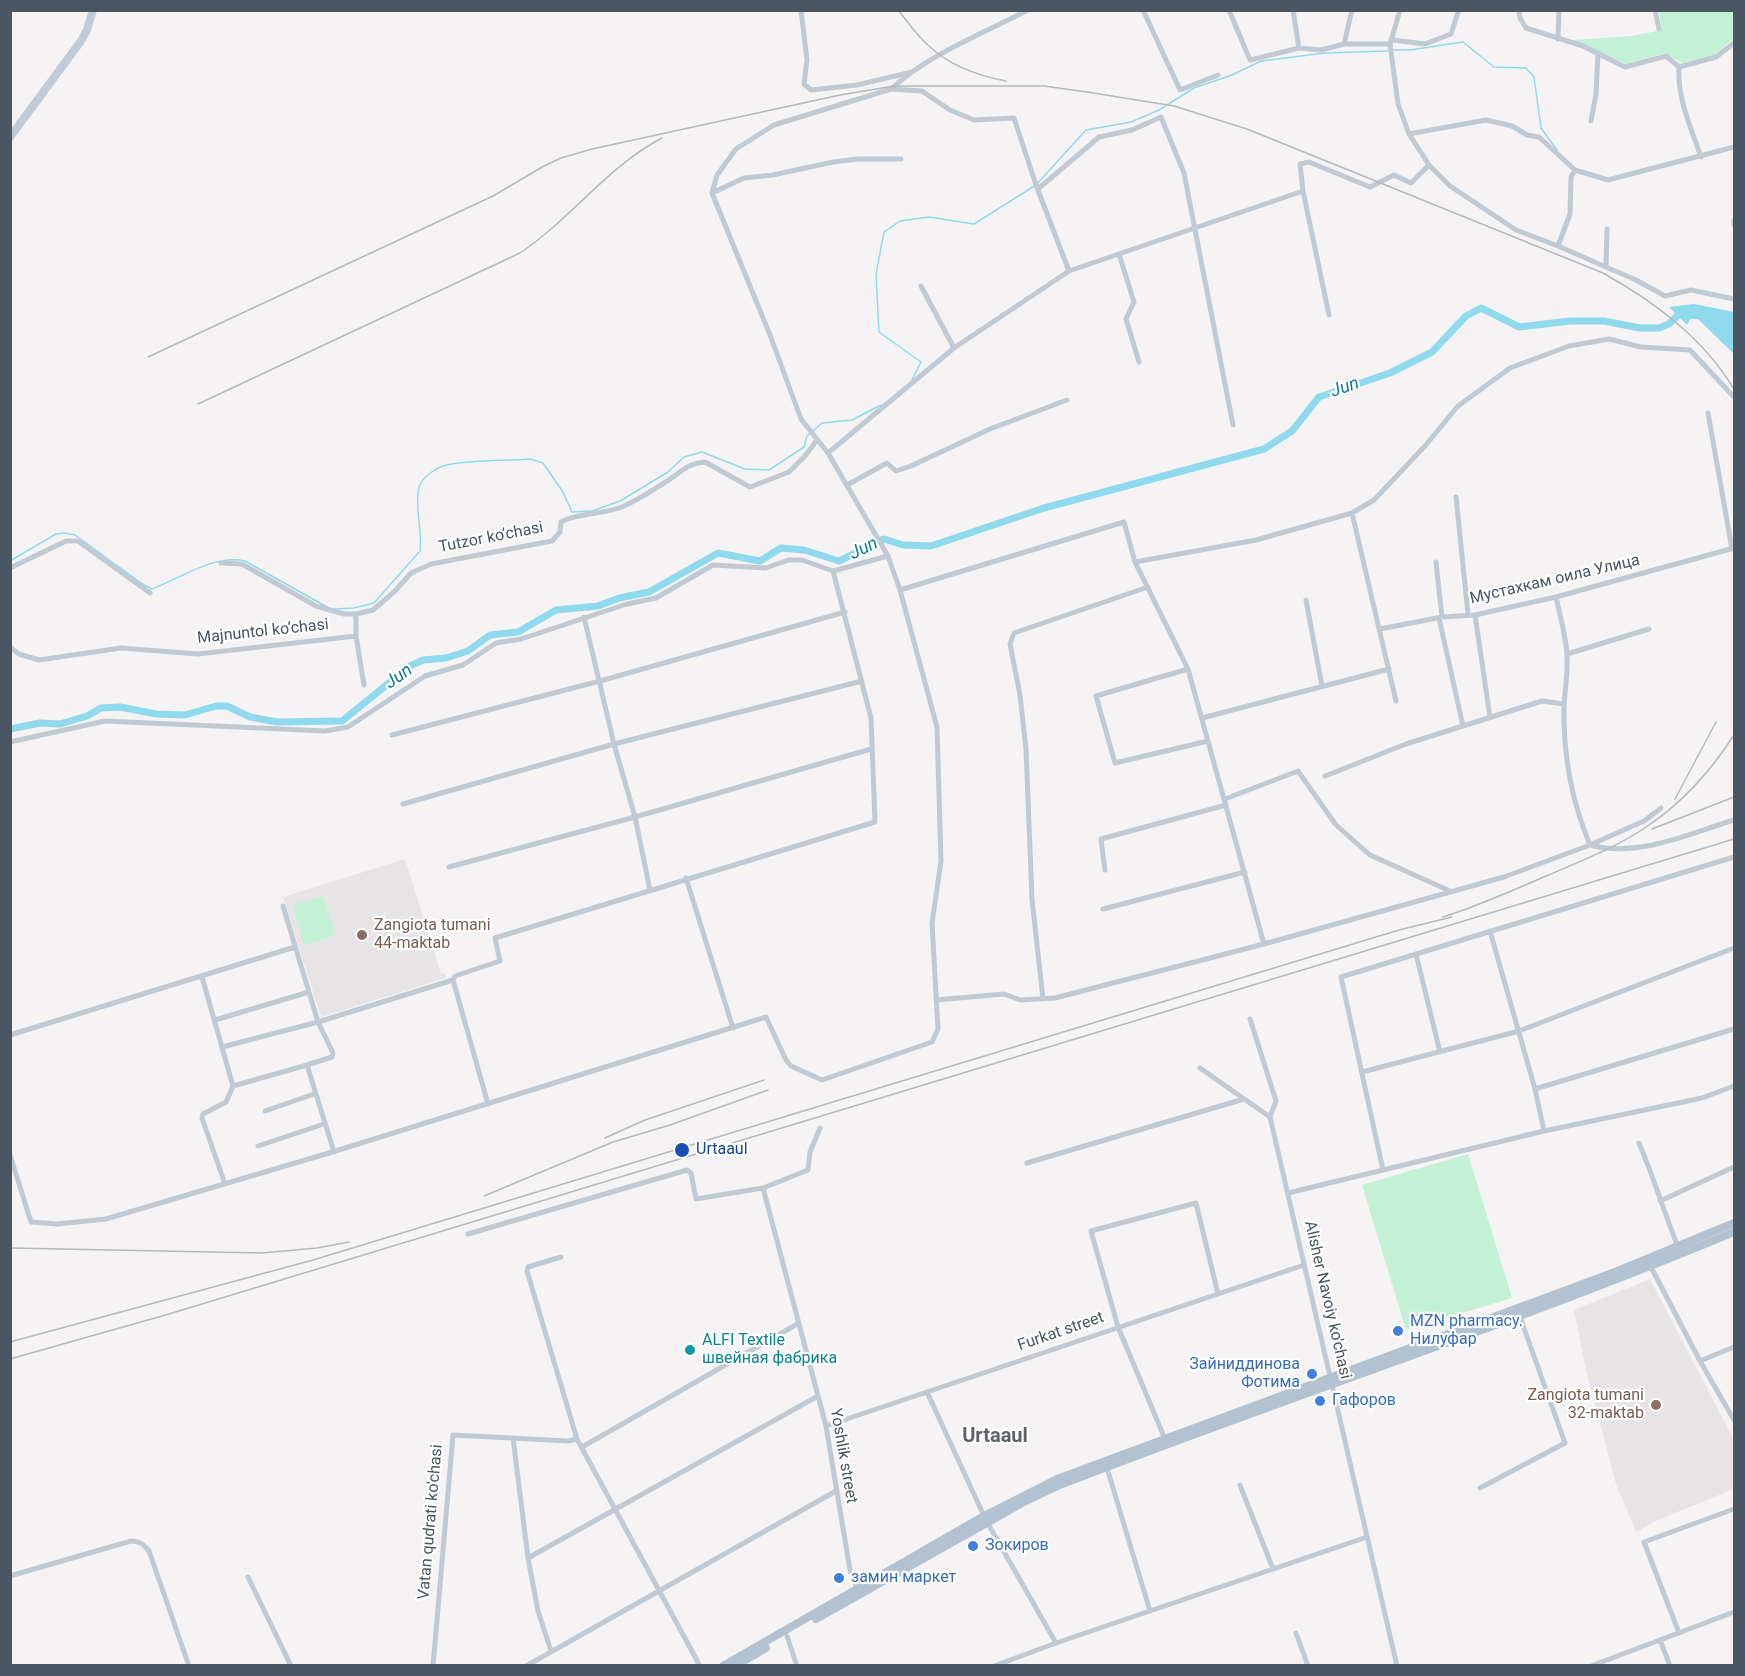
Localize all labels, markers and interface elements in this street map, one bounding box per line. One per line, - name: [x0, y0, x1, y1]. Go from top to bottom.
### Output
- water label: Jun: [1328, 373, 1362, 403]
- street label: Tutzor ko‘chasi: [437, 518, 545, 558]
- water label: Jun: [846, 533, 882, 565]
- street label: Мустахкам оила Улица: [1468, 551, 1642, 609]
- street label: Majnuntol ko‘chasi: [196, 616, 330, 648]
- water label: Jun: [381, 660, 417, 694]
- place label: Zangiota tumani 44-maktab: [374, 916, 491, 954]
- marker: Zangiota tumani 44-maktab: [355, 928, 369, 942]
- place label: Urtaaul: [696, 1140, 748, 1160]
- marker: Urtaaul: [673, 1141, 691, 1159]
- street label: Alisher Navoiy ko'chasi: [1299, 1219, 1355, 1381]
- street label: Furkat street: [1015, 1308, 1107, 1356]
- place label: MZN pharmacy. Нилуфар: [1410, 1312, 1523, 1350]
- marker: MZN pharmacy. Нилуфар: [1391, 1324, 1405, 1338]
- place label: ALFI Textile швейная фабрика: [702, 1331, 837, 1369]
- marker: ALFI Textile швейная фабрика: [683, 1343, 697, 1357]
- place label: Зайниддинова Фотима: [1189, 1355, 1300, 1393]
- marker: Зайниддинова Фотима: [1305, 1367, 1319, 1381]
- place label: Zangiota tumani 32-maktab: [1527, 1386, 1644, 1424]
- place label: Гафоров: [1332, 1391, 1396, 1411]
- marker: Гафоров: [1313, 1394, 1327, 1408]
- marker: Zangiota tumani 32-maktab: [1649, 1398, 1663, 1412]
- street label: Yoshlik street: [825, 1407, 861, 1505]
- district label: Urtaaul: [962, 1425, 1028, 1449]
- street label: Vatan qudrati ko'chasi: [415, 1444, 447, 1600]
- place label: Зокиров: [985, 1536, 1049, 1556]
- marker: Зокиров: [966, 1539, 980, 1553]
- place label: замин маркет: [851, 1568, 956, 1588]
- marker: замин маркет: [832, 1571, 846, 1585]

